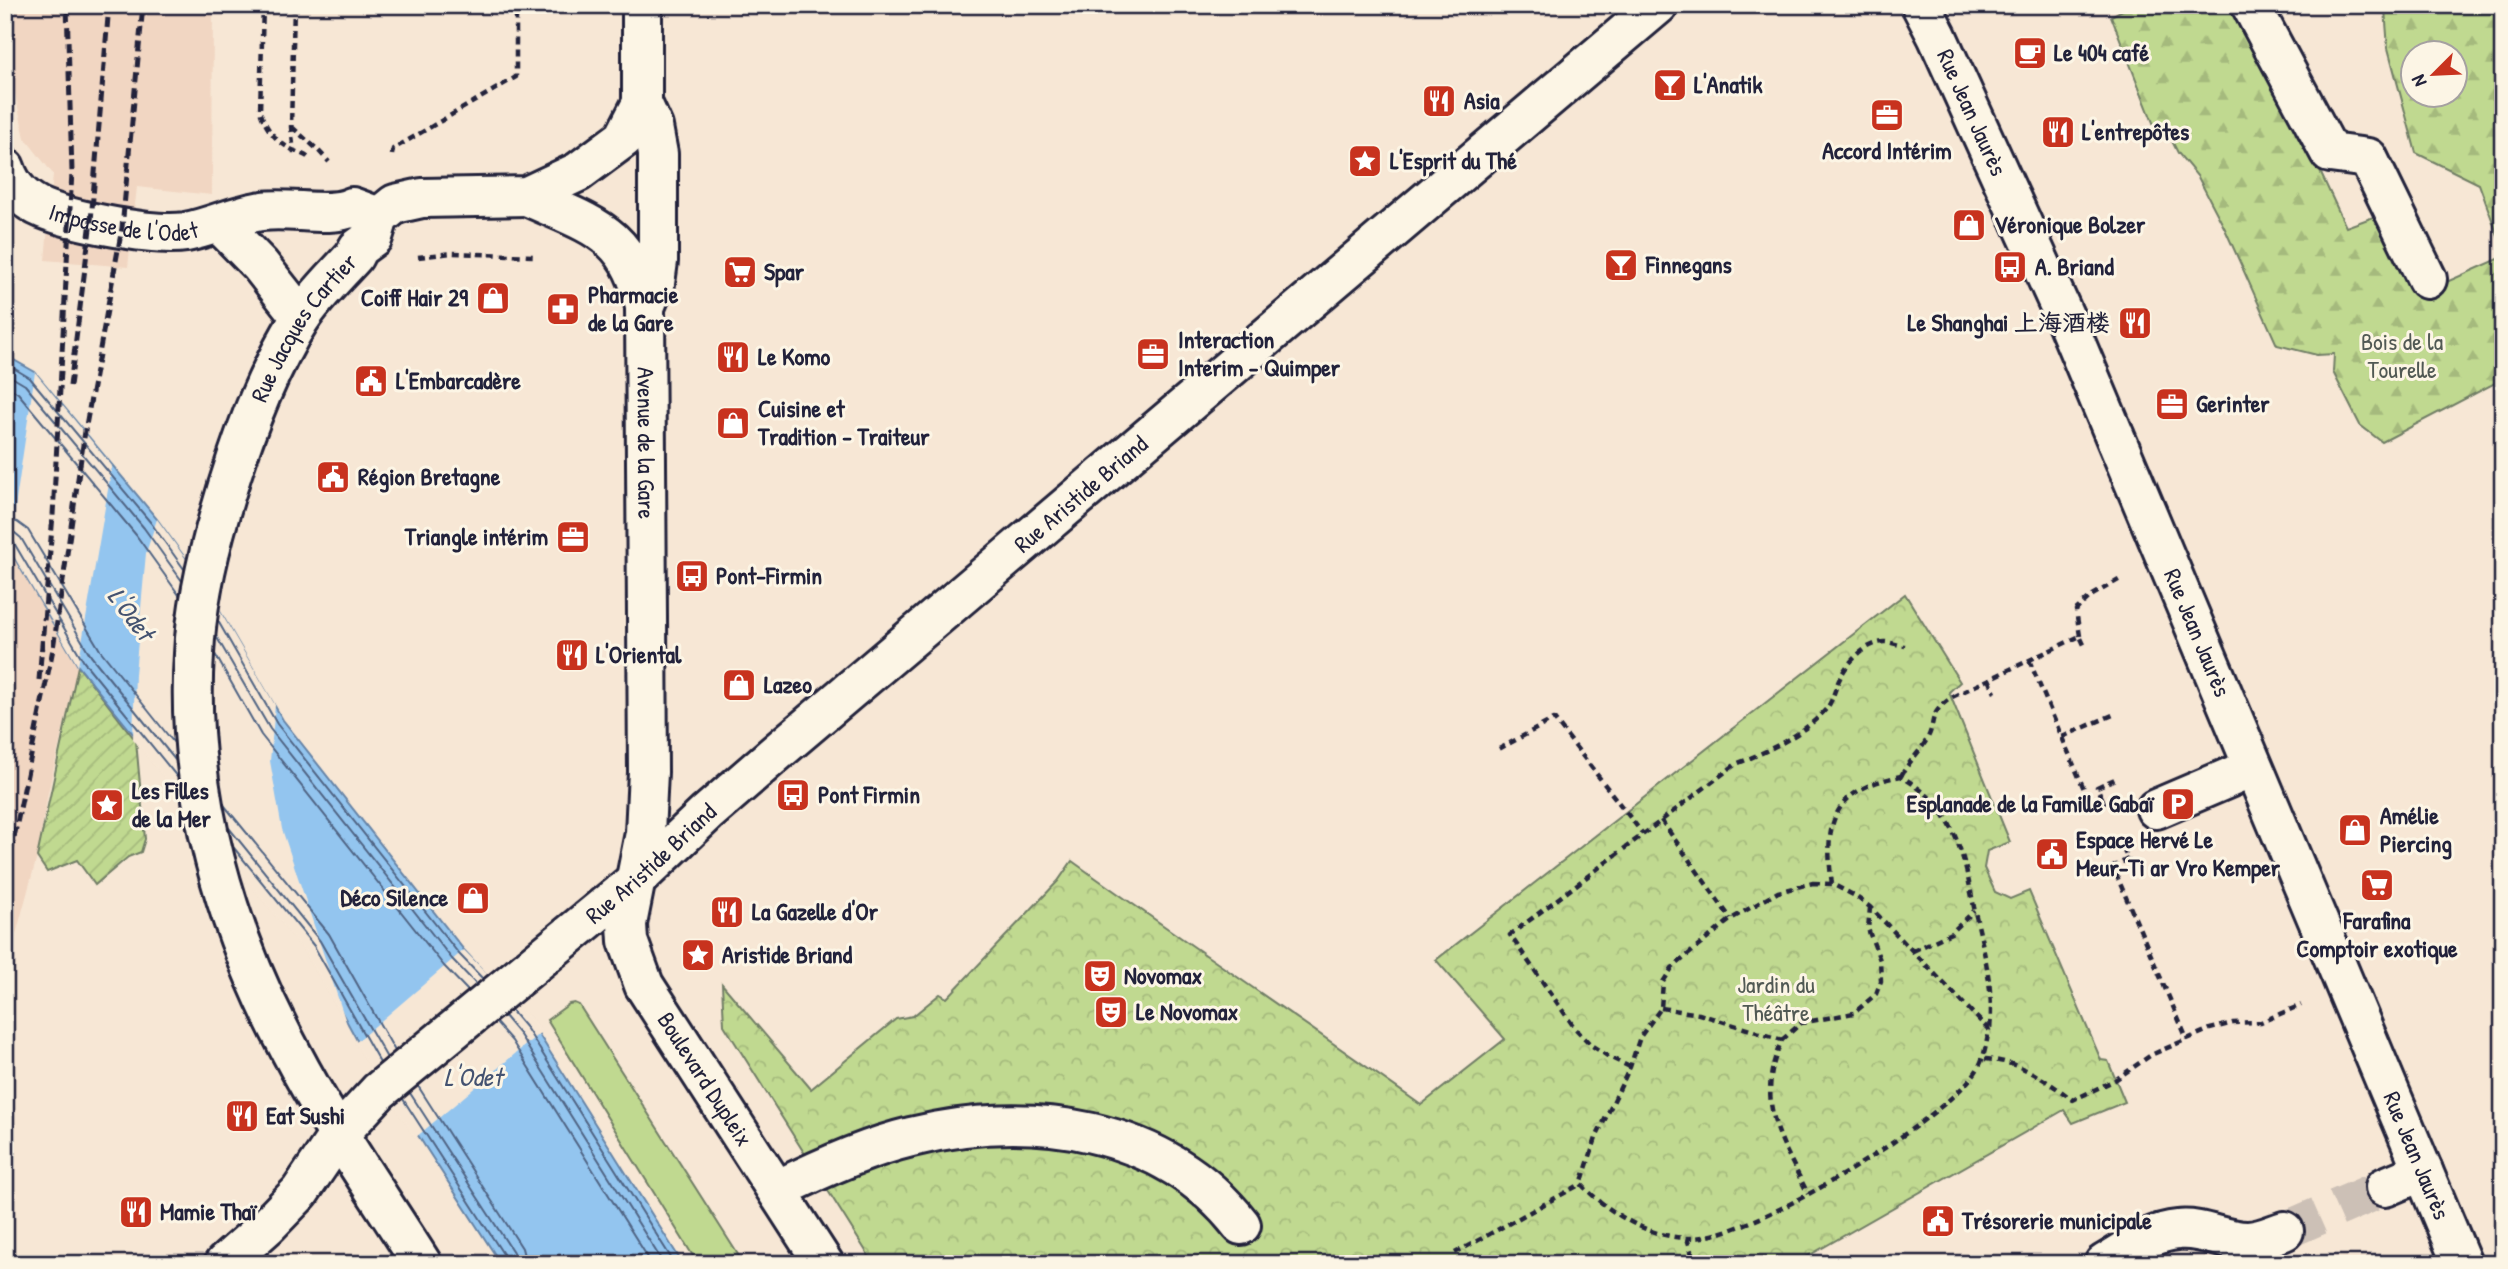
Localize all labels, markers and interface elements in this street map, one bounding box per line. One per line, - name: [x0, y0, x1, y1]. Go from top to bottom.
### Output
- cafe icon: Le 404 café: [2011, 34, 2049, 72]
- place label: Le 404 café: [2054, 36, 2150, 68]
- north arrow: [2400, 38, 2470, 108]
- street label: Rue Jean Jaurès: [1930, 44, 2015, 181]
- bar icon: L'Anatik: [1651, 66, 1689, 104]
- place label: L'Anatik: [1694, 68, 1762, 100]
- text: N: [2405, 71, 2432, 91]
- restaurant icon: Asia: [1420, 82, 1458, 120]
- place label: Asia: [1464, 84, 1500, 116]
- office icon: Accord Intérim: [1868, 96, 1906, 134]
- restaurant icon: L'entrepôtes: [2039, 113, 2077, 151]
- place label: L'entrepôtes: [2082, 115, 2189, 148]
- place label: Accord Intérim: [1822, 134, 1952, 166]
- place icon: L'Esprit du Thé: [1346, 142, 1384, 180]
- place label: L'Esprit du Thé: [1390, 144, 1517, 177]
- street label: Impasse de l'Odet: [45, 195, 202, 248]
- shop icon: Véronique Bolzer: [1950, 206, 1988, 244]
- place label: Véronique Bolzer: [1994, 208, 2146, 241]
- street label: Rue Jacques Cartier: [243, 246, 364, 407]
- bar icon: Finnegans: [1602, 246, 1640, 284]
- place label: Finnegans: [1645, 248, 1732, 281]
- bus stop icon: A. Briand: [1991, 248, 2029, 286]
- place label: A. Briand: [2035, 250, 2114, 282]
- supermarket icon: Spar: [721, 253, 759, 291]
- place label: Spar: [764, 255, 805, 288]
- place label: Pharmacie de la Gare: [588, 278, 679, 338]
- shop icon: Coiff Hair 29: [474, 279, 512, 317]
- place label: Coiff Hair 29: [361, 281, 468, 313]
- pharmacy icon: Pharmacie de la Gare: [544, 290, 582, 328]
- restaurant icon: Le Shanghai 上海酒楼: [2116, 304, 2154, 342]
- place label: Le Shanghai 上海酒楼: [1908, 306, 2110, 339]
- place label: Interaction Interim - Quimper: [1178, 323, 1341, 384]
- park label: Bois de la Tourelle: [2361, 325, 2443, 385]
- office icon: Interaction Interim - Quimper: [1134, 335, 1172, 373]
- restaurant icon: Le Komo: [714, 338, 752, 376]
- place label: Le Komo: [758, 340, 831, 372]
- public building icon: L'Embarcadère: [352, 362, 390, 400]
- place label: L'Embarcadère: [396, 364, 521, 396]
- street label: Avenue de la Gare: [630, 367, 663, 519]
- office icon: Gerinter: [2153, 385, 2191, 423]
- place label: Gerinter: [2196, 387, 2270, 419]
- place label: Cuisine et Tradition - Traiteur: [757, 392, 930, 452]
- shop icon: Cuisine et Tradition - Traiteur: [714, 404, 752, 442]
- street label: Rue Aristide Briand: [1007, 428, 1154, 559]
- public building icon: Région Bretagne: [314, 458, 352, 496]
- place label: Région Bretagne: [358, 460, 501, 493]
- office icon: Triangle intérim: [554, 518, 592, 556]
- place label: Triangle intérim: [404, 520, 548, 553]
- bus stop icon: Pont-Firmin: [673, 557, 711, 595]
- place label: Pont-Firmin: [716, 559, 822, 591]
- street label: Rue Jean Jaurès: [2157, 564, 2239, 701]
- water label: L'Odet: [100, 580, 165, 651]
- restaurant icon: L'Oriental: [553, 636, 591, 674]
- place label: L'Oriental: [596, 638, 682, 670]
- shop icon: Lazeo: [720, 666, 758, 704]
- place label: Lazeo: [764, 668, 812, 700]
- place label: Les Filles de la Mer: [132, 774, 212, 834]
- bus stop icon: Pont Firmin: [774, 776, 812, 814]
- place label: Pont Firmin: [818, 778, 920, 810]
- parking icon: Esplanade de la Famille Gabaï: [2159, 785, 2197, 823]
- place icon: Les Filles de la Mer: [88, 786, 126, 824]
- place label: Esplanade de la Famille Gabaï: [1907, 787, 2156, 820]
- street label: Rue Aristide Briand: [578, 795, 722, 930]
- place label: Amélie Piercing: [2380, 799, 2452, 860]
- shop icon: Amélie Piercing: [2336, 811, 2374, 849]
- place label: Espace Hervé Le Meur-Ti ar Vro Kemper: [2076, 823, 2281, 884]
- public building icon: Espace Hervé Le Meur-Ti ar Vro Kemper: [2033, 835, 2071, 873]
- supermarket icon: Farafina Comptoir exotique: [2358, 866, 2396, 904]
- shop icon: Déco Silence: [454, 879, 492, 917]
- place label: Déco Silence: [341, 881, 448, 913]
- restaurant icon: La Gazelle d'Or: [708, 893, 746, 931]
- place label: La Gazelle d'Or: [752, 895, 879, 927]
- place label: Farafina Comptoir exotique: [2296, 904, 2458, 965]
- place icon: Aristide Briand: [679, 936, 717, 974]
- place label: Aristide Briand: [722, 938, 853, 970]
- theatre icon: Novomax: [1081, 957, 1119, 995]
- place label: Novomax: [1124, 959, 1202, 991]
- park label: Jardin du Théâtre: [1737, 968, 1815, 1028]
- theatre icon: Le Novomax: [1092, 993, 1130, 1031]
- place label: Le Novomax: [1136, 995, 1238, 1027]
- street label: Boulevard Dupleix: [650, 1005, 761, 1152]
- water label: L'Odet: [444, 1059, 506, 1094]
- street label: Rue Jean Jaurès: [2376, 1086, 2458, 1224]
- restaurant icon: Eat Sushi: [223, 1097, 261, 1135]
- place label: Eat Sushi: [266, 1099, 345, 1131]
- restaurant icon: Mamie Thaï: [117, 1193, 155, 1231]
- place label: Mamie Thaï: [160, 1195, 258, 1227]
- public building icon: Trésorerie municipale: [1919, 1202, 1957, 1240]
- place label: Trésorerie municipale: [1961, 1204, 2152, 1237]

